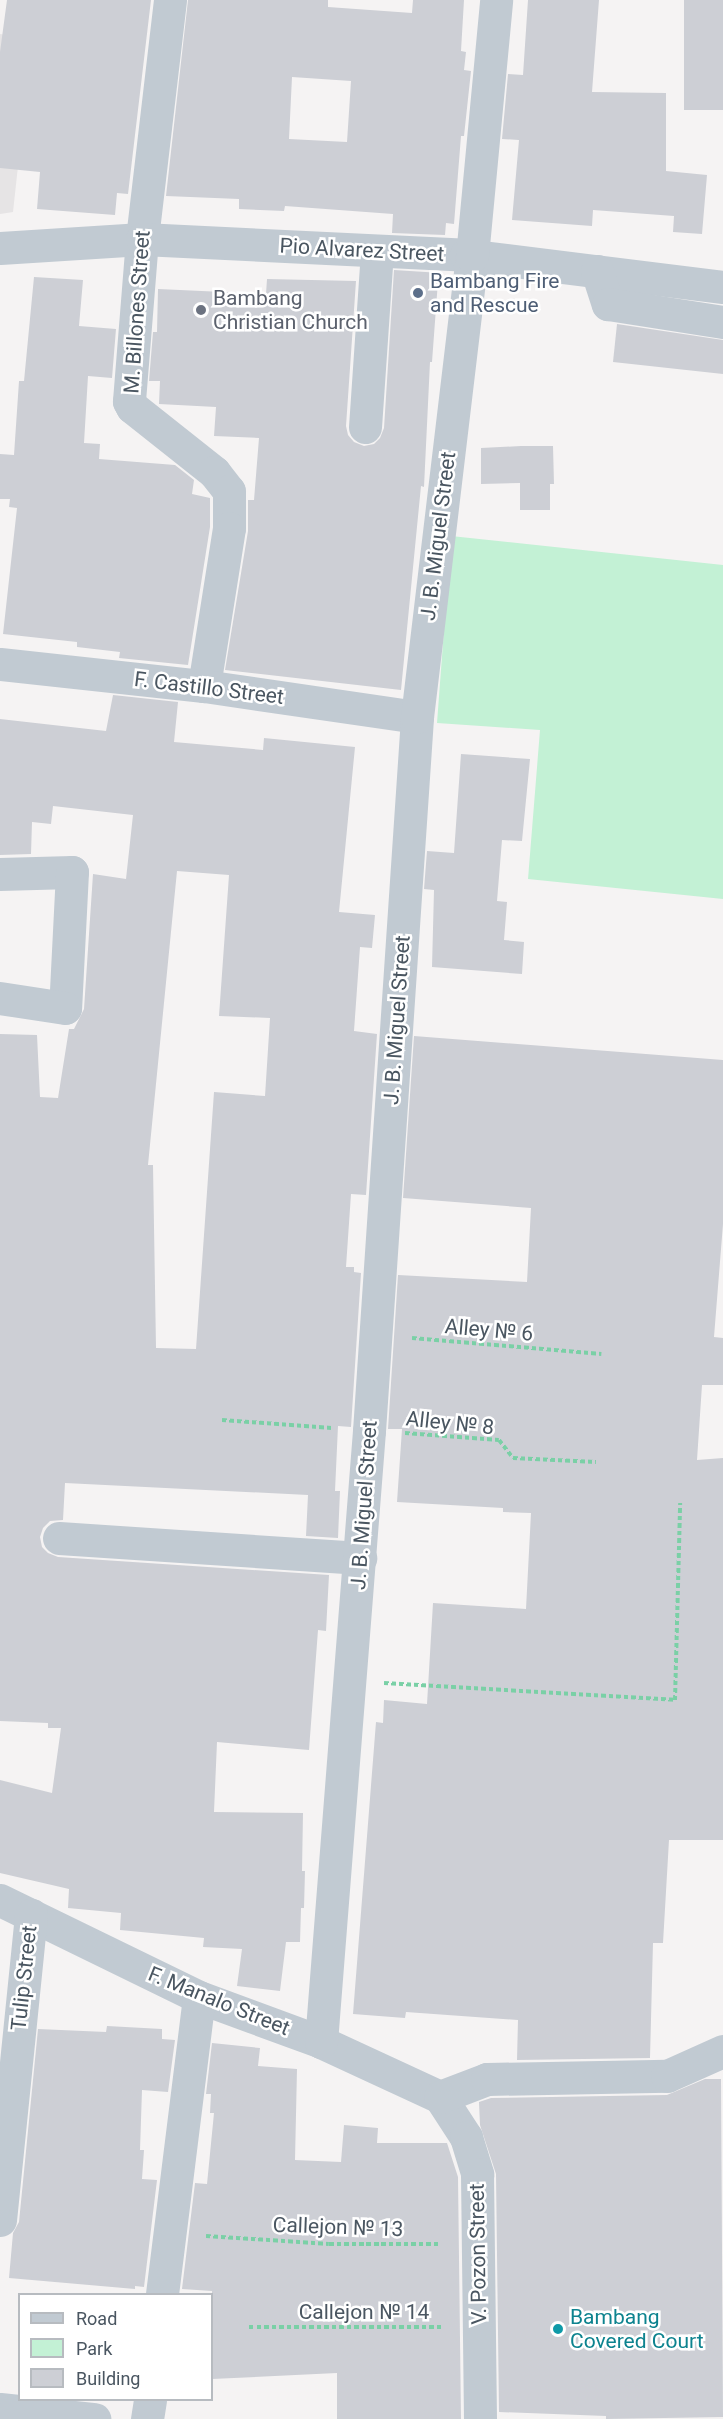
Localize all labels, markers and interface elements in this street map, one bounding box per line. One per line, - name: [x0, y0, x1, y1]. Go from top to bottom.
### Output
- street label: M. Billones Street: [119, 229, 155, 395]
- street label: Pio Alvarez Street: [279, 233, 445, 267]
- place label: Bambang Fire and Rescue: [430, 268, 560, 318]
- place label: Bambang Christian Church: [213, 285, 368, 335]
- marker: Bambang Fire and Rescue: [411, 286, 425, 300]
- marker: Bambang Christian Church: [194, 303, 208, 317]
- street label: J. B. Miguel Street: [415, 450, 461, 622]
- street label: F. Castillo Street: [133, 666, 285, 710]
- street label: J. B. Miguel Street: [379, 934, 415, 1106]
- street label: Alley № 6: [444, 1314, 534, 1346]
- street label: Alley № 8: [405, 1406, 495, 1440]
- street label: J. B. Miguel Street: [346, 1419, 382, 1591]
- street label: Tulip Street: [6, 1924, 42, 2032]
- street label: F. Manalo Street: [145, 1961, 293, 2041]
- street label: V. Pozon Street: [464, 2183, 492, 2325]
- street label: Callejon № 13: [272, 2212, 404, 2242]
- legend: [18, 2293, 213, 2401]
- street label: Callejon № 14: [299, 2299, 429, 2325]
- place label: Bambang Covered Court: [570, 2304, 703, 2354]
- text: Road: [76, 2308, 117, 2329]
- marker: Bambang Covered Court: [551, 2322, 565, 2336]
- text: Park: [76, 2338, 112, 2359]
- text: Building: [76, 2368, 140, 2389]

